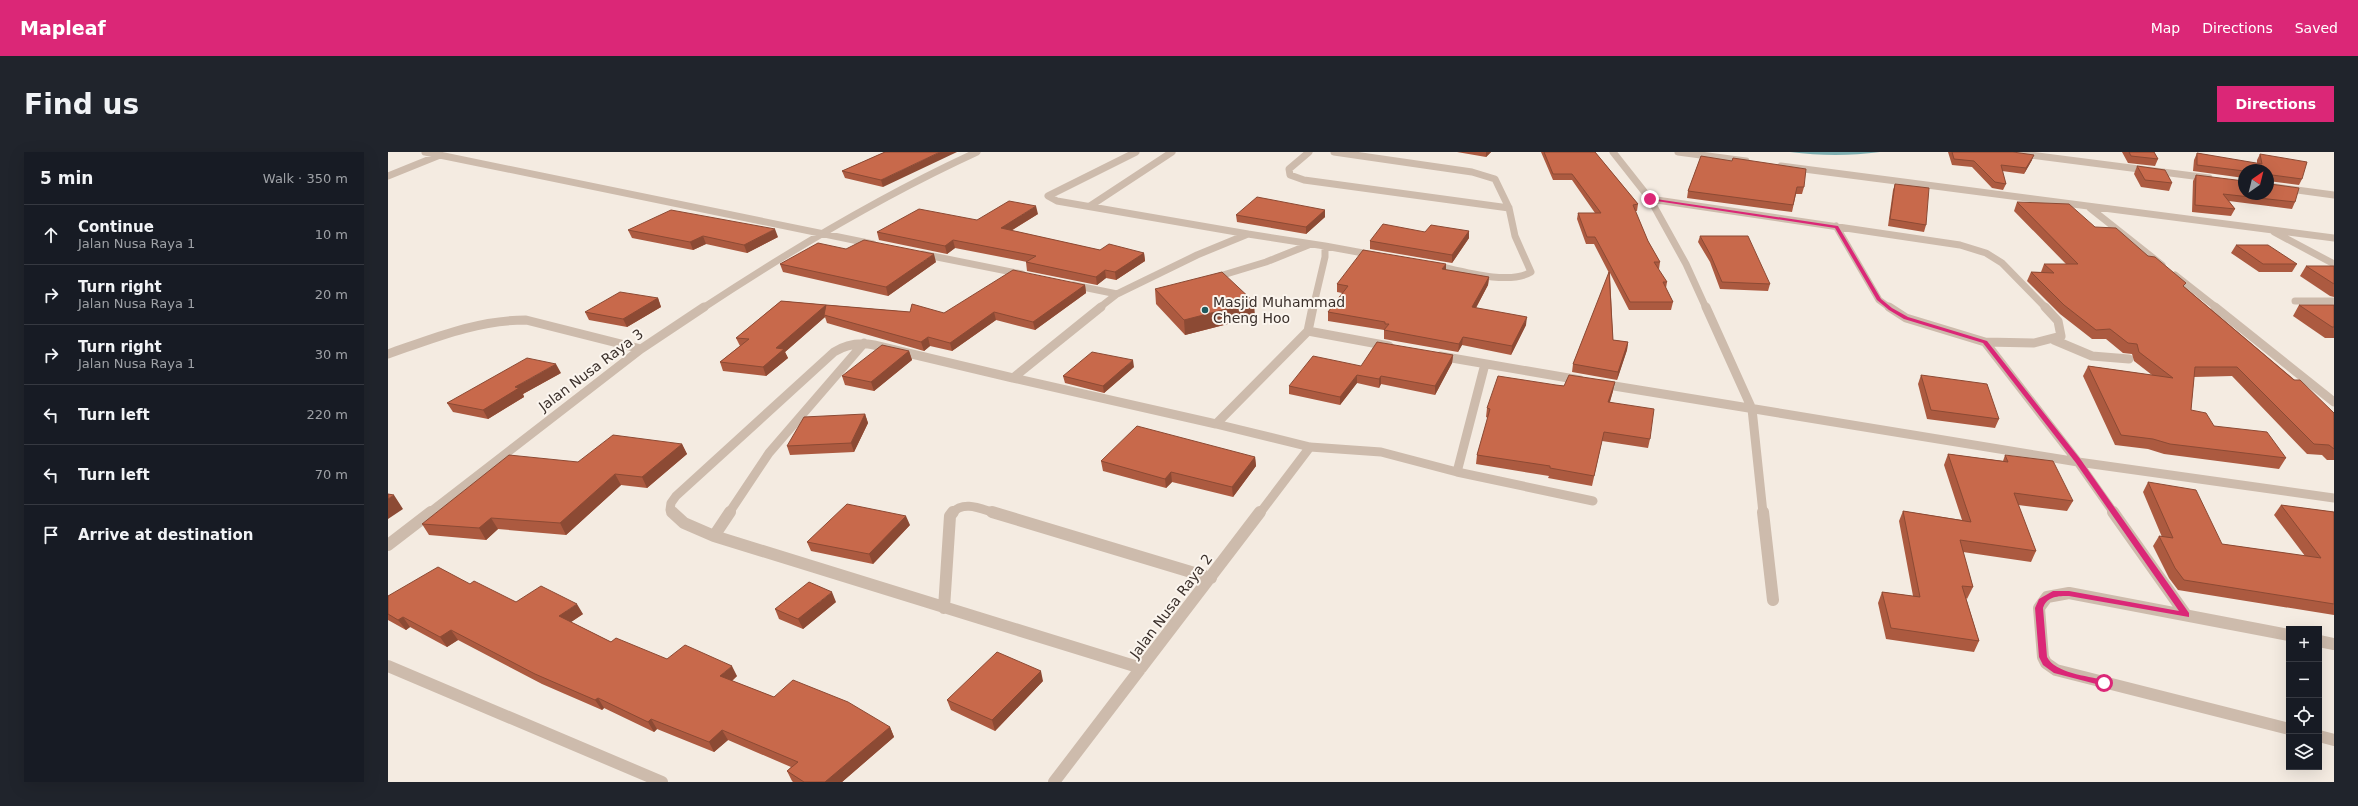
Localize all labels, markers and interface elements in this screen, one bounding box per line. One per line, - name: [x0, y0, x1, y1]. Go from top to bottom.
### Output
- text: Mapleaf: [20, 17, 106, 39]
- text: Map: [2151, 20, 2180, 36]
- text: Directions: [2202, 20, 2273, 36]
- text: Saved: [2295, 20, 2338, 36]
- button: Directions: [2217, 86, 2334, 122]
- text: Find us: [24, 88, 139, 121]
- north arrow: [2238, 164, 2274, 200]
- text: 5 min: [40, 168, 93, 188]
- text: Walk · 350 m: [263, 171, 348, 186]
- route end: [1641, 190, 1659, 208]
- text: Continue: [78, 218, 154, 236]
- icon: ahead: [40, 224, 62, 246]
- text: 10 m: [315, 227, 348, 242]
- text: Jalan Nusa Raya 1: [78, 236, 195, 251]
- text: Turn right: [78, 278, 162, 296]
- icon: right: [40, 284, 62, 306]
- text: 20 m: [315, 287, 348, 302]
- place label: Masjid Muhammad Cheng Hoo: [1213, 294, 1345, 326]
- text: Jalan Nusa Raya 1: [78, 296, 195, 311]
- marker: Masjid Muhammad Cheng Hoo: [1200, 305, 1210, 315]
- street label: Jalan Nusa Raya 3: [535, 326, 646, 415]
- text: Turn right: [78, 338, 162, 356]
- icon: right: [40, 344, 62, 366]
- text: 30 m: [315, 347, 348, 362]
- text: Jalan Nusa Raya 1: [78, 356, 195, 371]
- icon: left: [40, 404, 62, 426]
- text: Turn left: [78, 406, 150, 424]
- text: 220 m: [306, 407, 348, 422]
- icon: left: [40, 464, 62, 486]
- text: Turn left: [78, 466, 150, 484]
- text: 70 m: [315, 467, 348, 482]
- icon: arrive: [40, 524, 62, 546]
- text: Arrive at destination: [78, 526, 253, 544]
- street label: Jalan Nusa Raya 2: [1126, 551, 1215, 662]
- map controls: [2286, 626, 2322, 770]
- button: +: [2286, 626, 2322, 662]
- button: −: [2286, 662, 2322, 698]
- route start: [2095, 674, 2113, 692]
- button: locate: [2286, 698, 2322, 734]
- button: layers: [2286, 734, 2322, 770]

